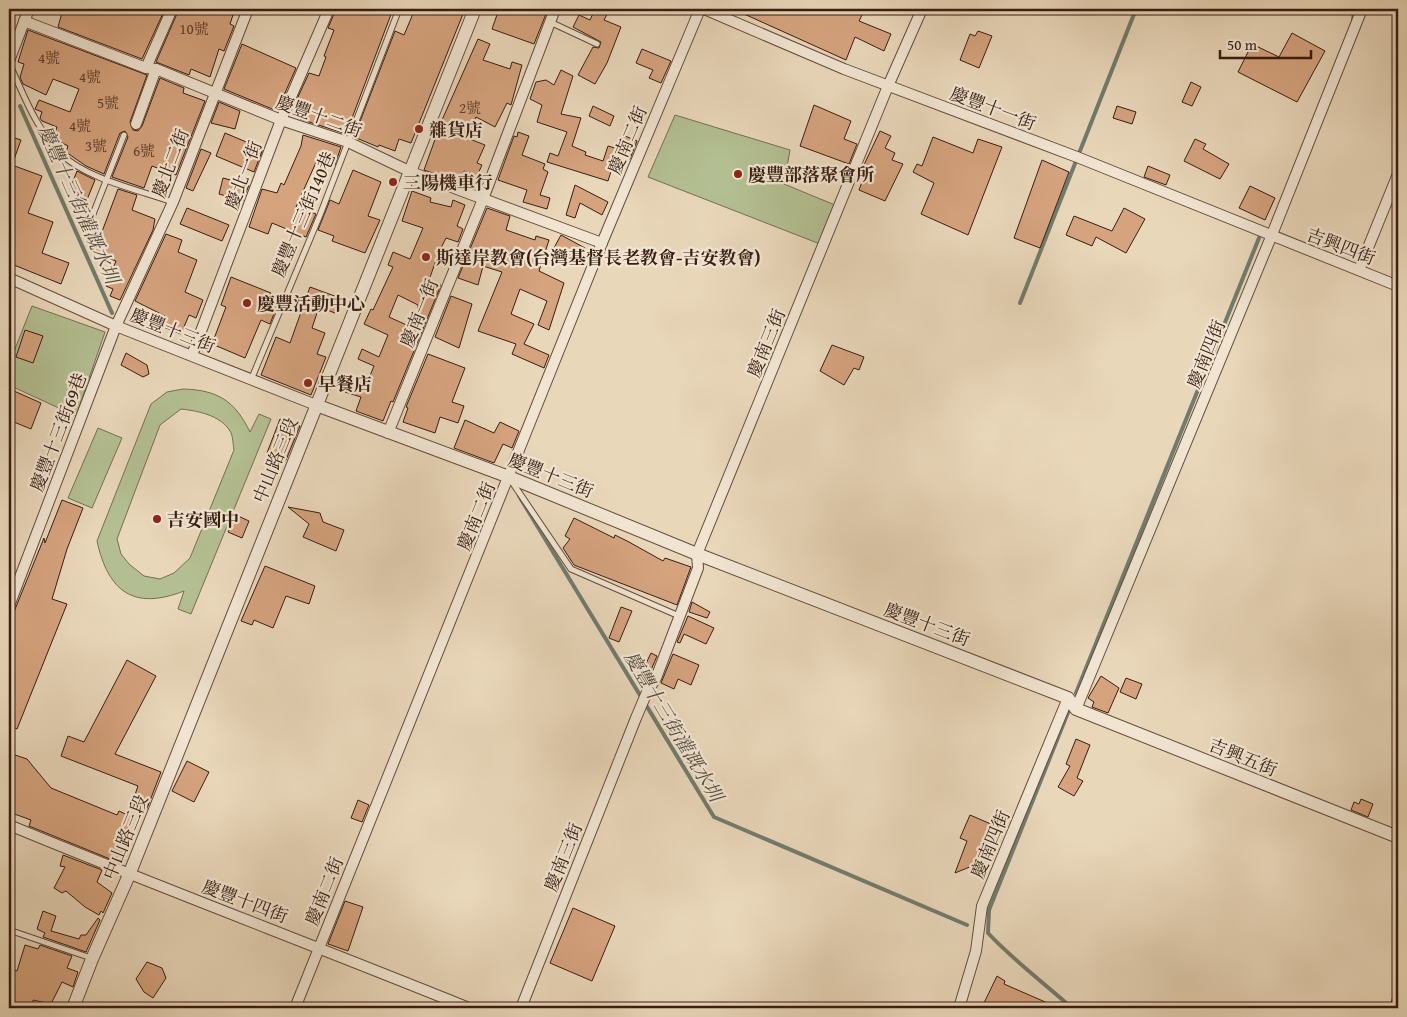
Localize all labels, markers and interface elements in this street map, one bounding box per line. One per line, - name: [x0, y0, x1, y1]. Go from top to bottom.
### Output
- house number: 10號: [179, 18, 209, 39]
- scale bar: [1220, 28, 1311, 60]
- text: 50 m: [1227, 34, 1258, 55]
- house number: 4號: [38, 47, 60, 68]
- house number: 4號: [79, 66, 101, 87]
- street label: 慶豐十一街: [946, 79, 1040, 137]
- street label: 慶豐十二街: [272, 88, 366, 144]
- house number: 5號: [97, 92, 119, 113]
- house number: 2號: [459, 97, 481, 118]
- street label: 慶南二街: [601, 102, 653, 178]
- house number: 4號: [69, 115, 91, 136]
- place label: 雜貨店: [429, 116, 483, 143]
- water label: 慶豐十三街灌溉水圳: [31, 120, 128, 291]
- marker: 雜貨店: [413, 123, 425, 135]
- street label: 慶北二街: [144, 125, 196, 201]
- house number: 3號: [85, 135, 107, 156]
- street label: 慶北一街: [217, 137, 269, 213]
- house number: 6號: [133, 140, 155, 161]
- street label: 慶豐十三街140巷: [264, 147, 342, 281]
- place label: 慶豐部落聚會所: [748, 161, 875, 188]
- marker: 慶豐部落聚會所: [732, 168, 744, 180]
- place label: 三陽機車行: [403, 169, 493, 196]
- marker: 三陽機車行: [387, 176, 399, 188]
- street label: 吉興四街: [1303, 220, 1379, 272]
- place label: 斯達岸教會(台灣基督長老教會-吉安教會): [436, 244, 761, 271]
- marker: 斯達岸教會(台灣基督長老教會-吉安教會): [420, 251, 432, 263]
- street label: 慶南一街: [393, 275, 445, 351]
- place label: 慶豐活動中心: [257, 290, 365, 317]
- marker: 慶豐活動中心: [241, 297, 253, 309]
- street label: 慶豐十三街: [126, 301, 220, 359]
- street label: 慶南三街: [740, 305, 792, 381]
- street label: 慶南四街: [1180, 316, 1232, 392]
- street label: 慶豐十三街69巷: [23, 369, 93, 495]
- place label: 早餐店: [318, 370, 372, 397]
- marker: 早餐店: [302, 377, 314, 389]
- street label: 中山路三段: [246, 413, 304, 507]
- street label: 慶豐十三街: [504, 446, 598, 504]
- street label: 慶南二街: [450, 478, 502, 554]
- place label: 吉安國中: [167, 506, 239, 533]
- marker: 吉安國中: [151, 513, 163, 525]
- street label: 慶豐十三街: [880, 595, 974, 653]
- water label: 慶豐十三街灌溉水圳: [618, 645, 732, 809]
- street label: 吉興五街: [1205, 731, 1281, 783]
- street label: 中山路三段: [96, 790, 154, 884]
- street label: 慶南四街: [964, 806, 1016, 882]
- street label: 慶南三街: [537, 819, 589, 895]
- street label: 慶南二街: [298, 853, 350, 929]
- street label: 慶豐十四街: [198, 872, 292, 930]

